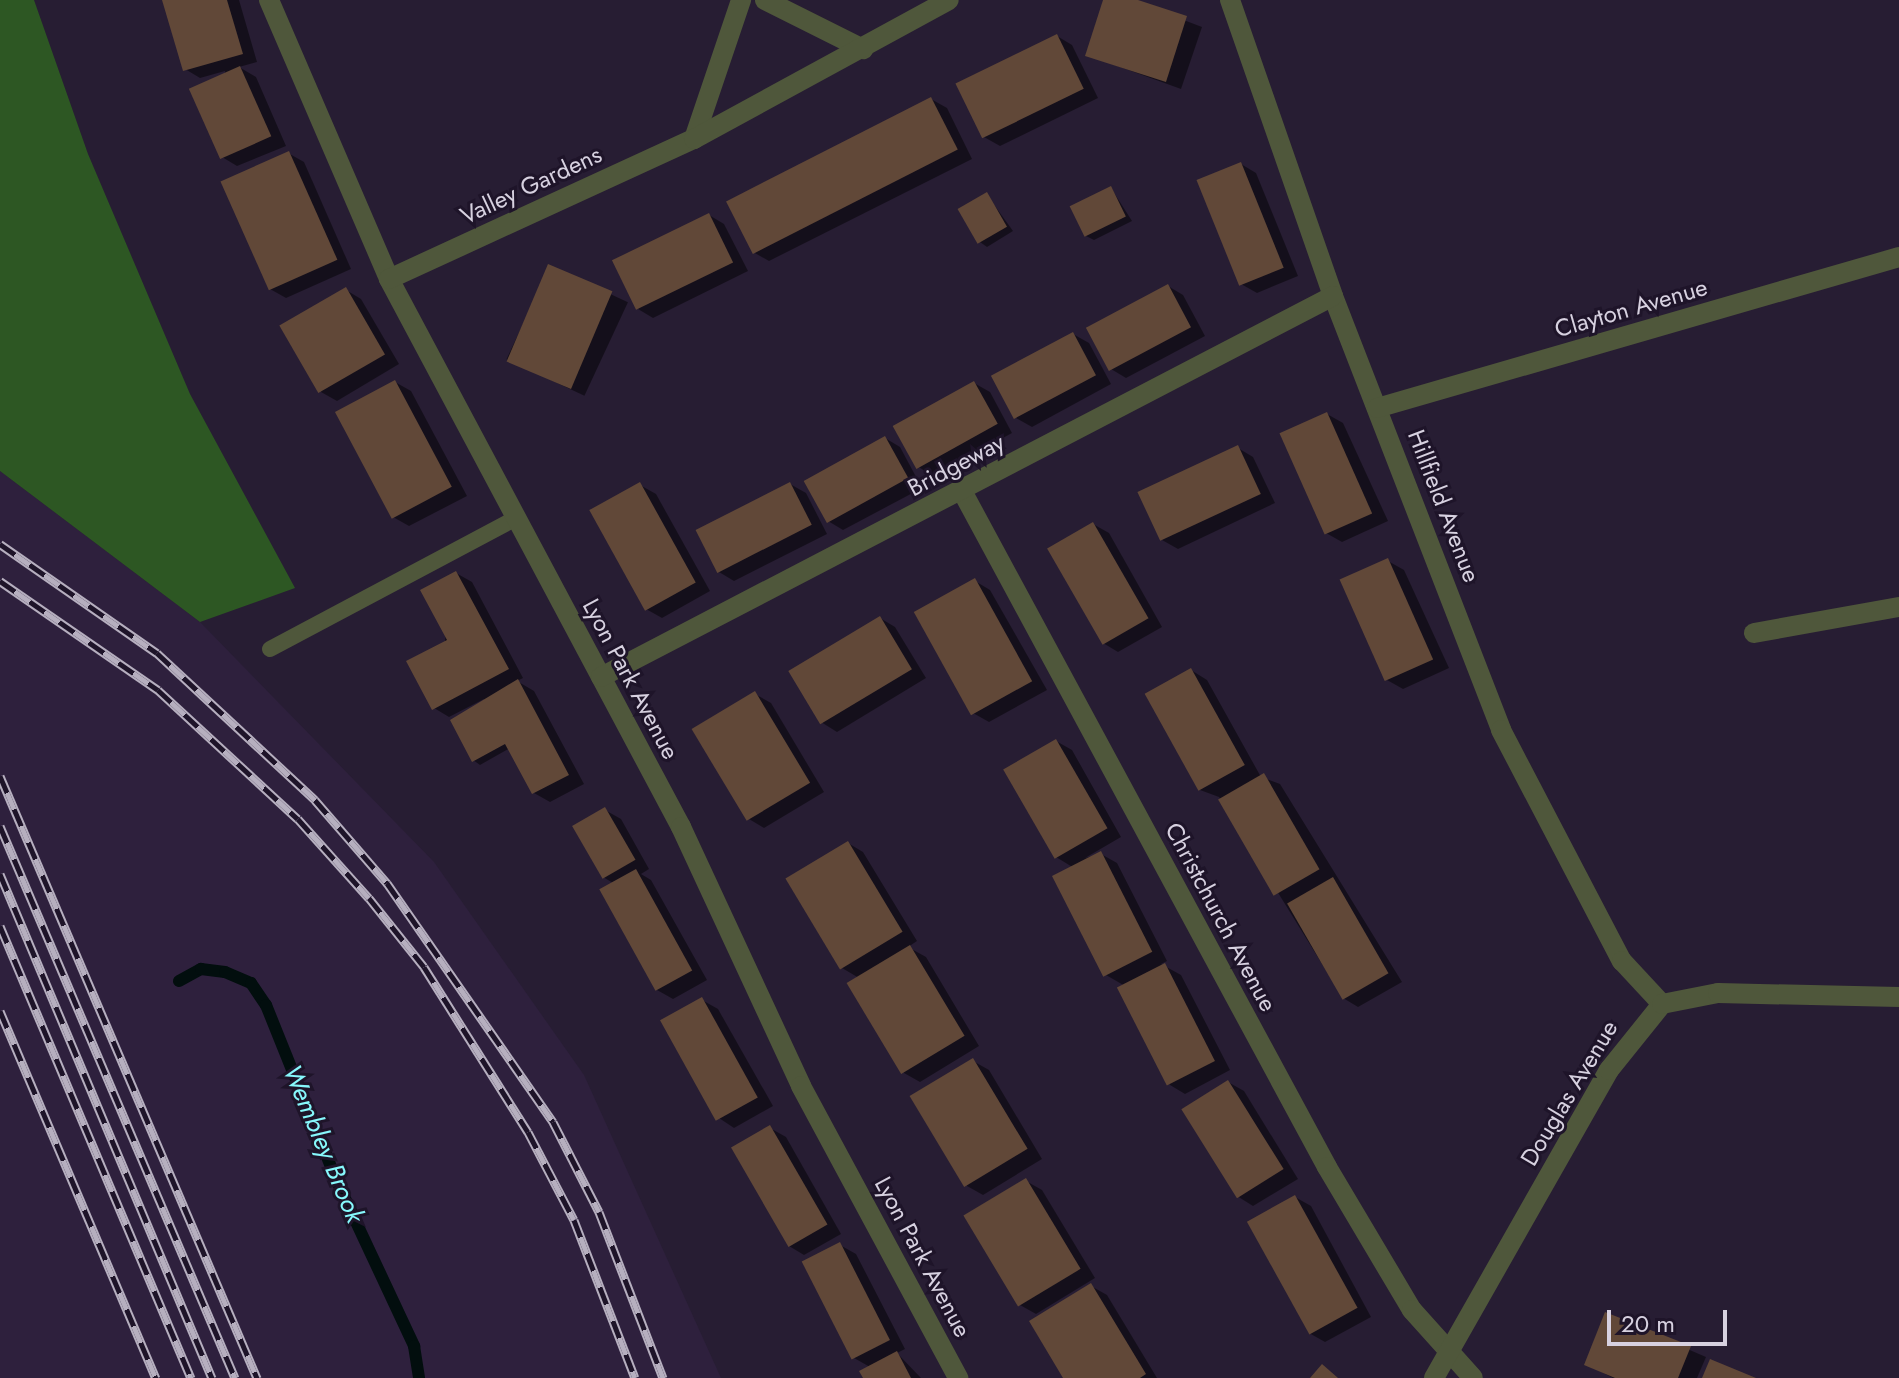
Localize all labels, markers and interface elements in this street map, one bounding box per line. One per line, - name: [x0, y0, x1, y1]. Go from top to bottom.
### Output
- street label: Valley Gardens: [456, 140, 606, 230]
- street label: Clayton Avenue: [1551, 272, 1711, 344]
- street label: Hillfield Avenue: [1402, 426, 1486, 586]
- street label: Bridgeway: [903, 428, 1009, 502]
- street label: Lyon Park Avenue: [577, 594, 685, 764]
- street label: Christchurch Avenue: [1159, 818, 1283, 1016]
- street label: Douglas Avenue: [1514, 1015, 1624, 1171]
- water label: Wembley Brook: [276, 1060, 370, 1228]
- street label: Lyon Park Avenue: [869, 1172, 977, 1342]
- scale bar: [1611, 1294, 1731, 1344]
- text: 20 m: [1621, 1306, 1675, 1341]

